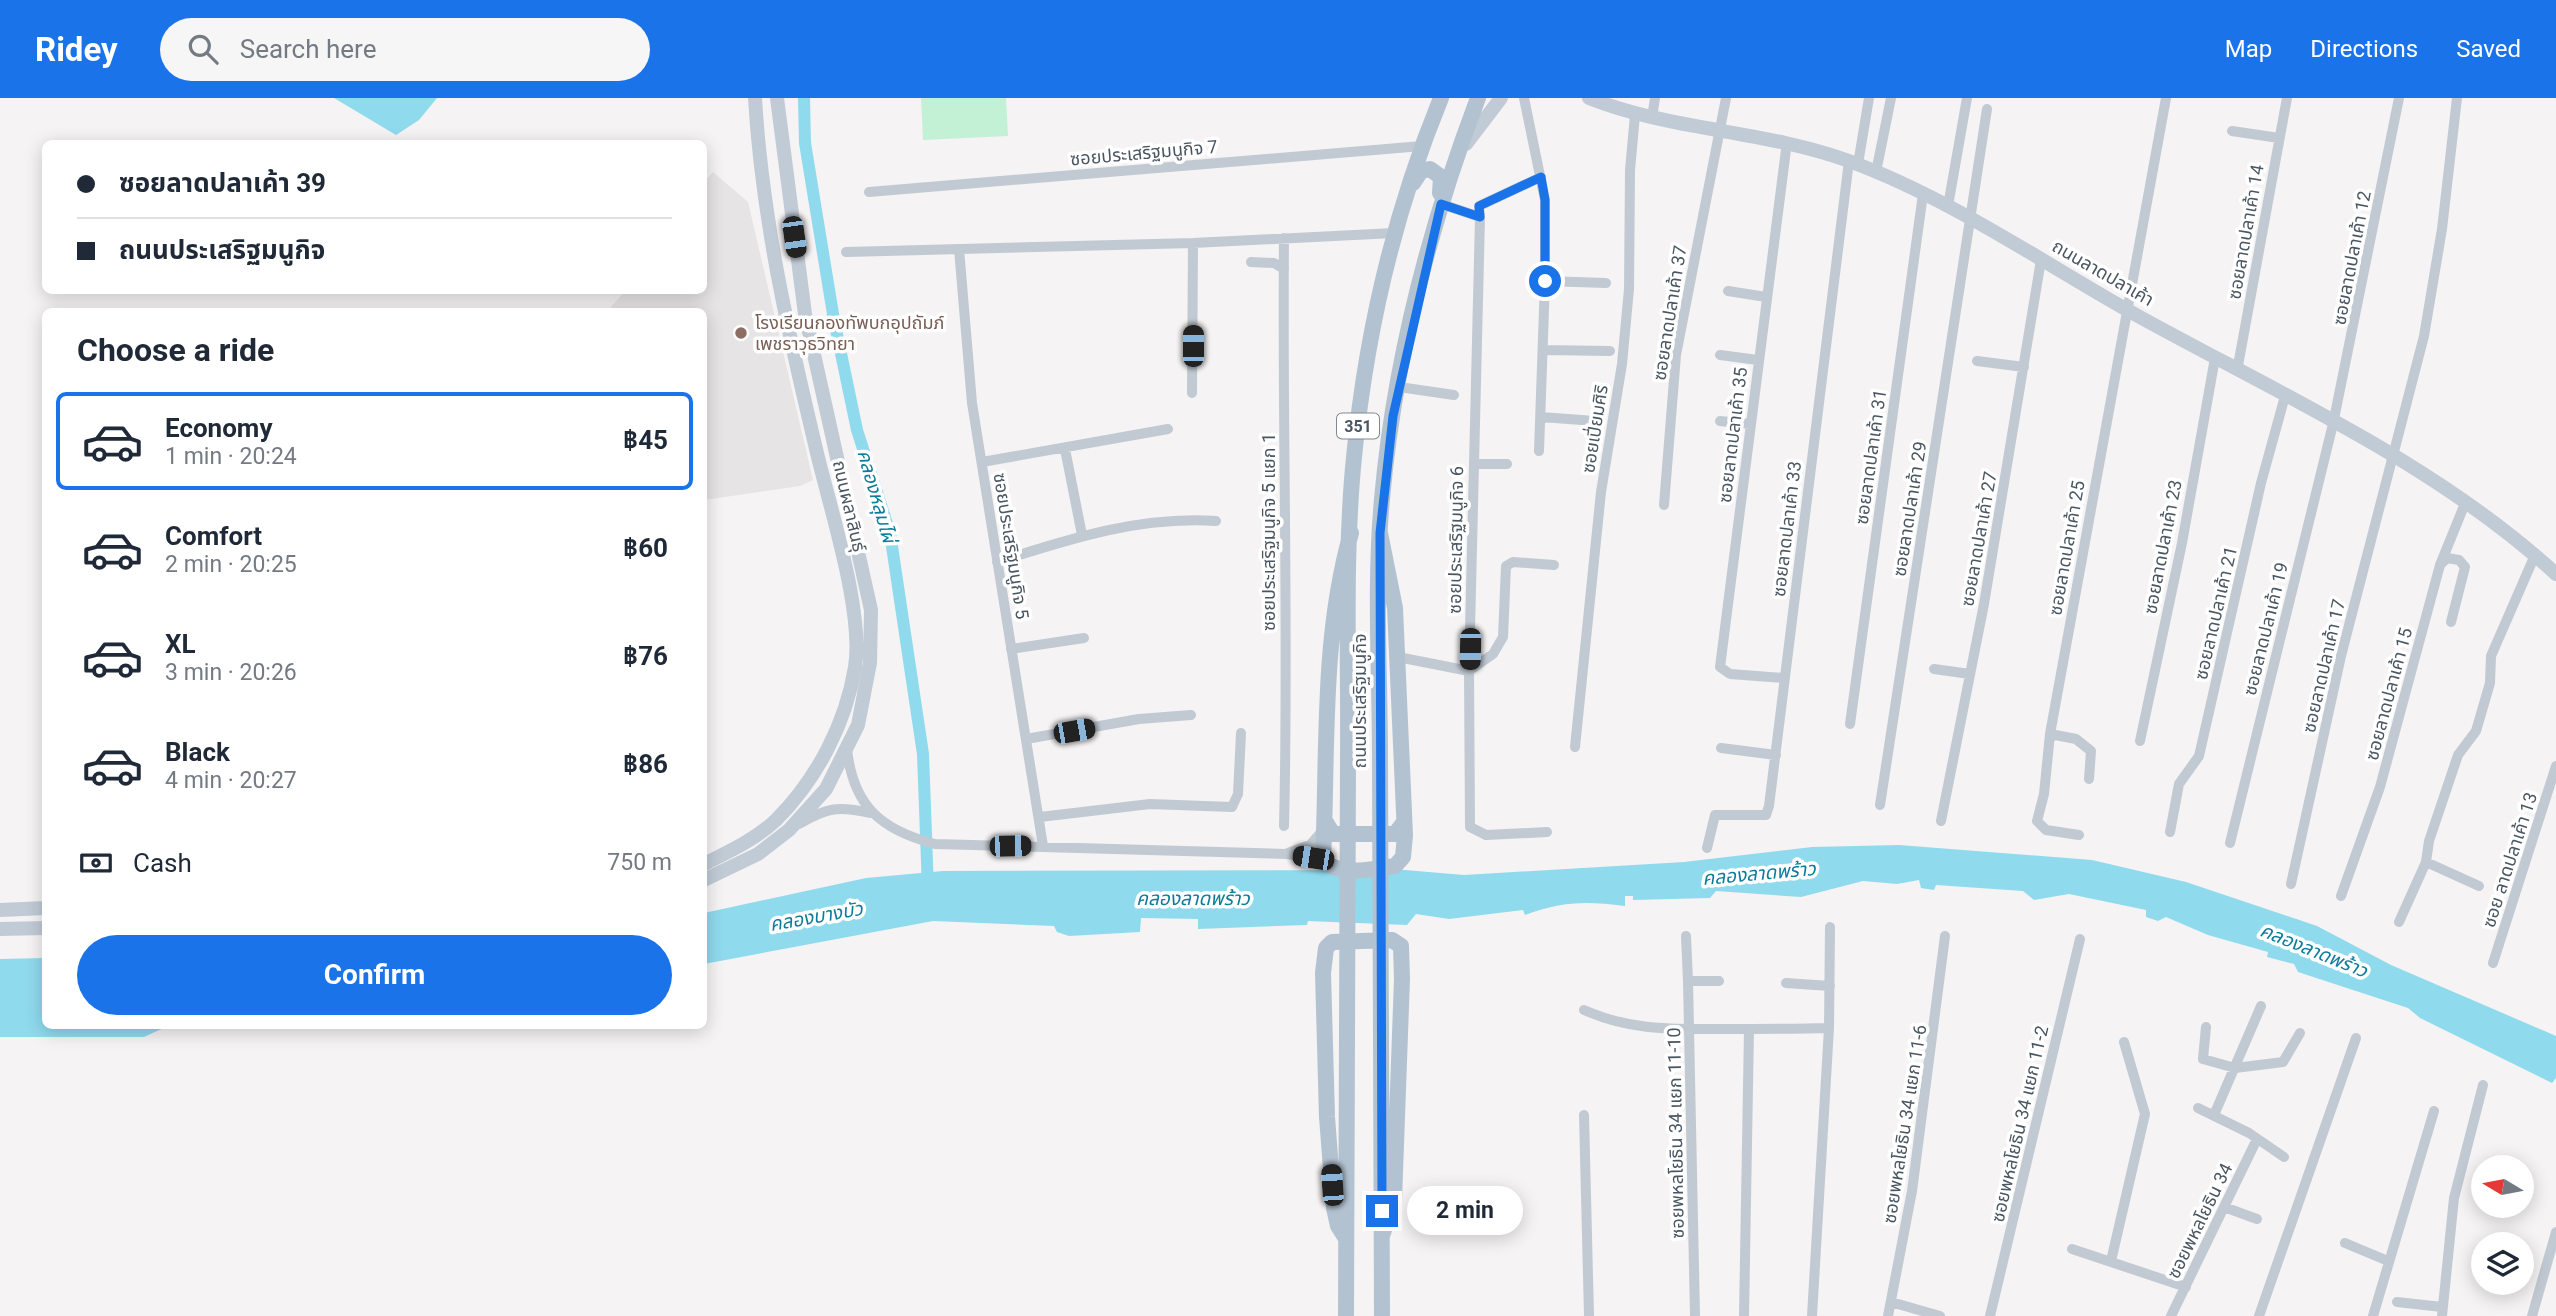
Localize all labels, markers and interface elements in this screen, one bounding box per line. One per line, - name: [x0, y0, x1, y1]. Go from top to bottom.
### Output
- search box: [160, 18, 650, 81]
- text: Ridey: [35, 30, 118, 69]
- icon: search: [184, 30, 222, 68]
- text: Search here: [240, 34, 376, 64]
- text: Map: [2225, 35, 2272, 63]
- text: Directions: [2310, 35, 2418, 63]
- text: Saved: [2456, 35, 2521, 63]
- street label: ซอยประเสริฐมนูกิจ 7: [1069, 136, 1219, 171]
- street label: ซอยลาดปลาเค้า 14: [2223, 163, 2268, 301]
- text: ซอยลาดปลาเค้า 39: [119, 168, 326, 198]
- street label: ซอยลาดปลาเค้า 12: [2328, 189, 2375, 327]
- car: [781, 215, 808, 259]
- text: ถนนประเสริฐมนูกิจ: [119, 235, 325, 265]
- street label: ถนนลาดปลาเค้า: [2049, 235, 2158, 310]
- street label: ซอยลาดปลาเค้า 37: [1648, 244, 1691, 382]
- route start: [1529, 265, 1561, 297]
- place label: โรงเรียนกองทัพบกอุปถัมภ์ เพชราวุธวิทยา: [755, 312, 944, 355]
- marker: โรงเรียนกองทัพบกอุปถัมภ์ เพชราวุธวิทยา: [733, 325, 749, 341]
- car: [1183, 325, 1204, 367]
- text: Choose a ride: [77, 331, 274, 369]
- street label: ซอยลาดปลาเค้า 35: [1714, 366, 1751, 504]
- street label: ซอยเปี่ยมศิริ: [1575, 383, 1612, 474]
- street label: ซอยลาดปลาเค้า 31: [1851, 388, 1890, 526]
- icon: car: [81, 410, 144, 473]
- text: Economy: [165, 413, 272, 443]
- road number: 351: [1337, 414, 1379, 438]
- text: ฿45: [623, 425, 668, 455]
- street label: ซอยประเสริฐมนูกิจ 5 แยก 1: [1258, 433, 1281, 631]
- street label: ซอยลาดปลาเค้า 29: [1888, 440, 1931, 578]
- text: 1 min · 20:24: [165, 443, 297, 470]
- water label: คลองหลุมไผ่: [852, 447, 902, 548]
- street label: ถนนผลาสินธุ์: [828, 458, 870, 554]
- street label: ซอยลาดปลาเค้า 33: [1768, 460, 1805, 598]
- street label: ซอยประเสริฐมนูกิจ 6: [1444, 466, 1469, 614]
- street label: ซอยลาดปลาเค้า 27: [1956, 470, 2001, 608]
- street label: ซอยประเสริฐมนูกิจ 5: [988, 471, 1033, 621]
- street label: ซอยลาดปลาเค้า 23: [2139, 478, 2186, 616]
- street label: ซอยลาดปลาเค้า 25: [2044, 479, 2089, 617]
- icon: car: [81, 518, 144, 581]
- text: Comfort: [165, 521, 262, 551]
- text: ฿60: [623, 533, 668, 563]
- street label: ซอยลาดปลาเค้า 21: [2190, 544, 2241, 682]
- text: 2 min · 20:25: [165, 551, 297, 578]
- street label: ซอยลาดปลาเค้า 19: [2239, 560, 2292, 698]
- street label: ซอยลาดปลาเค้า 17: [2298, 597, 2349, 735]
- street label: ซอยลาดปลาเค้า 15: [2361, 625, 2416, 762]
- icon: car: [81, 626, 144, 689]
- car: [1460, 628, 1481, 670]
- text: XL: [165, 629, 196, 659]
- street label: ถนนประเสริฐมนูกิจ: [1349, 633, 1372, 769]
- text: ฿76: [623, 641, 668, 671]
- text: 3 min · 20:26: [165, 659, 297, 686]
- car: [1052, 717, 1097, 745]
- icon: car: [81, 734, 144, 797]
- text: Black: [165, 737, 230, 767]
- text: ฿86: [623, 749, 668, 779]
- text: 4 min · 20:27: [165, 767, 297, 794]
- street label: ซอย ลาดปลาเค้า 13: [2478, 790, 2541, 930]
- car: [989, 835, 1032, 857]
- icon: cash: [77, 844, 115, 882]
- car: [1291, 844, 1336, 872]
- text: Cash: [133, 848, 192, 878]
- text: 750 m: [607, 849, 672, 876]
- water label: คลองลาดพร้าว: [1702, 857, 1817, 890]
- water label: คลองลาดพร้าว: [1136, 887, 1250, 910]
- water label: คลองบางบัว: [768, 897, 865, 936]
- water label: คลองลาดพร้าว: [2257, 919, 2371, 983]
- button: Confirm: [77, 935, 672, 1015]
- street label: ซอยพหลโยธิน 34 แยก 11-6: [1878, 1023, 1931, 1225]
- street label: ซอยพหลโยธิน 34 แยก 11-2: [1987, 1024, 2052, 1224]
- street label: ซอยพหลโยธิน 34 แยก 11-10: [1663, 1027, 1688, 1239]
- north arrow: [2471, 1155, 2534, 1218]
- map controls: [2471, 1155, 2534, 1295]
- street label: ซอยพหลโยธิน 34: [2163, 1160, 2237, 1282]
- car: [1321, 1163, 1344, 1207]
- callout: 2 min: [1406, 1186, 1522, 1236]
- route end: [1366, 1195, 1398, 1227]
- text: 2 min: [1436, 1197, 1494, 1224]
- button: layers: [2471, 1232, 2534, 1295]

